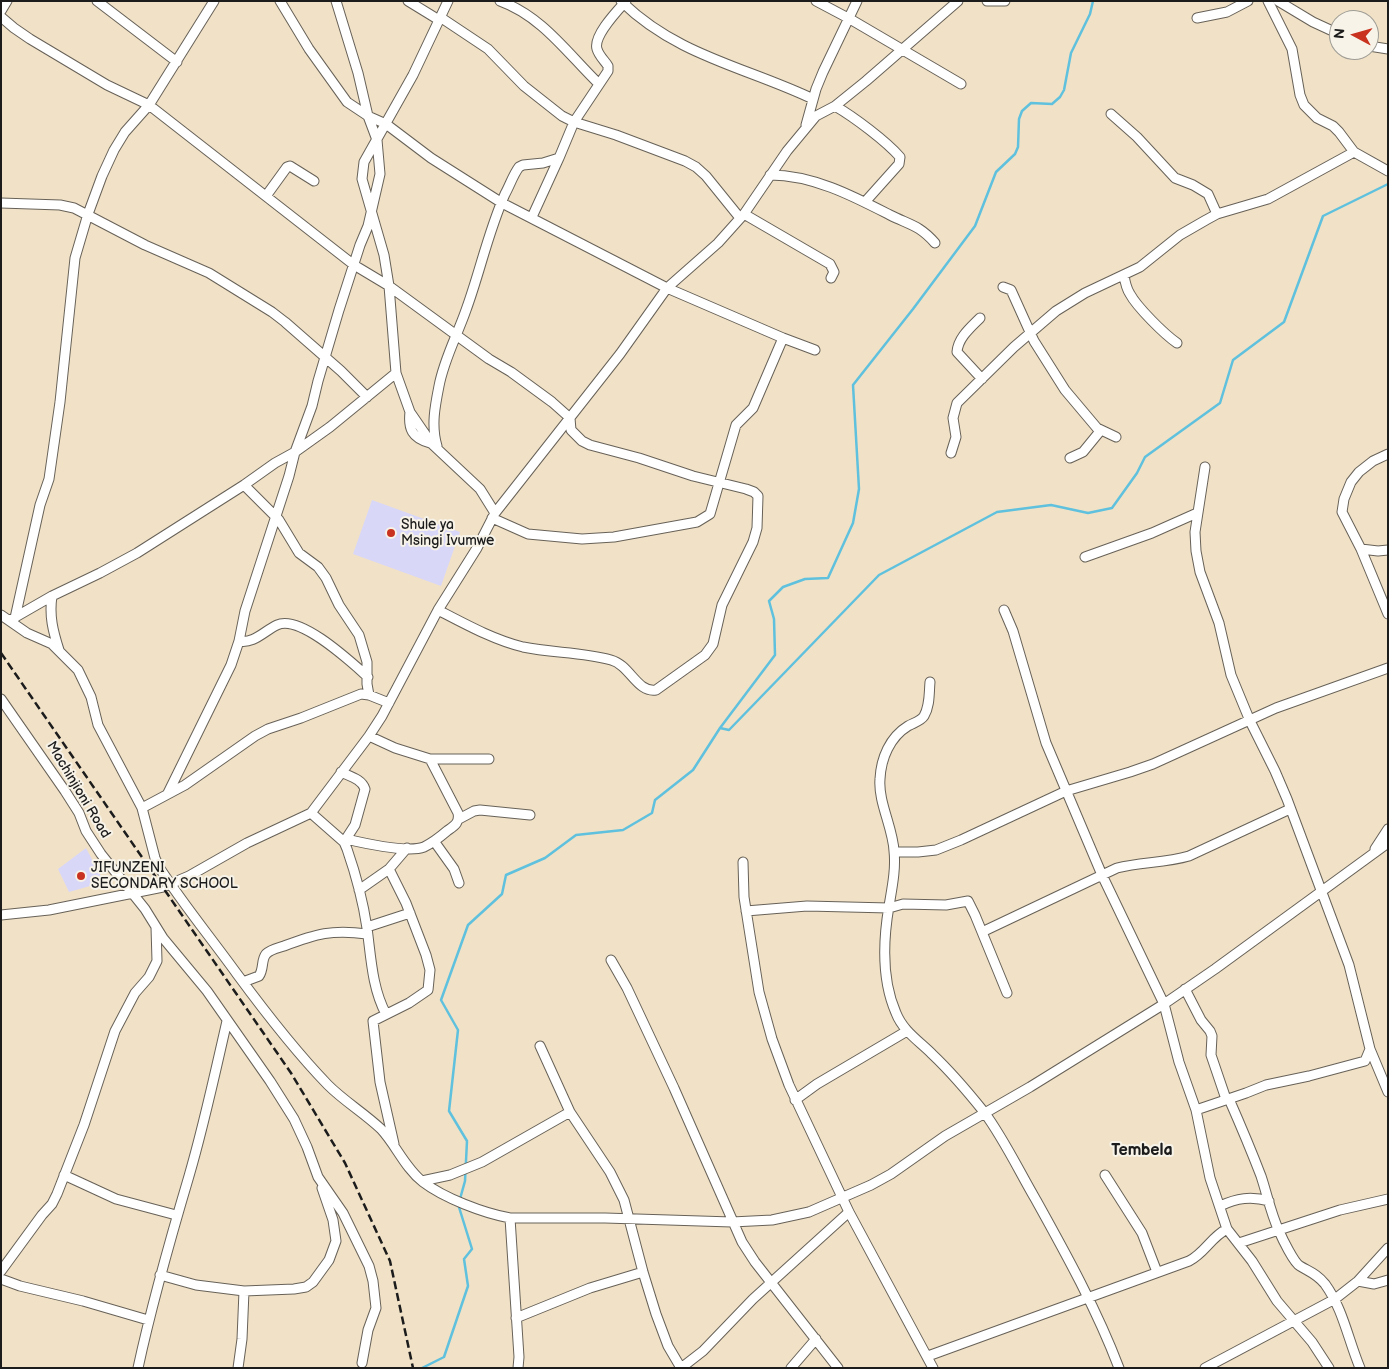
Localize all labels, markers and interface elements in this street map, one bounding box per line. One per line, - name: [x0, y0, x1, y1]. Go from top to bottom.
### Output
- north arrow: [1329, 10, 1379, 60]
- text: N: [1331, 27, 1349, 40]
- place label: Shule ya Msingi Ivumwe: [401, 517, 494, 550]
- marker: Shule ya Msingi Ivumwe: [385, 527, 397, 539]
- street label: Machinjioni Road: [43, 739, 113, 841]
- place label: JIFUNZENI SECONDARY SCHOOL: [91, 860, 238, 892]
- marker: JIFUNZENI SECONDARY SCHOOL: [75, 870, 87, 882]
- district label: Tembela: [1111, 1141, 1173, 1161]

